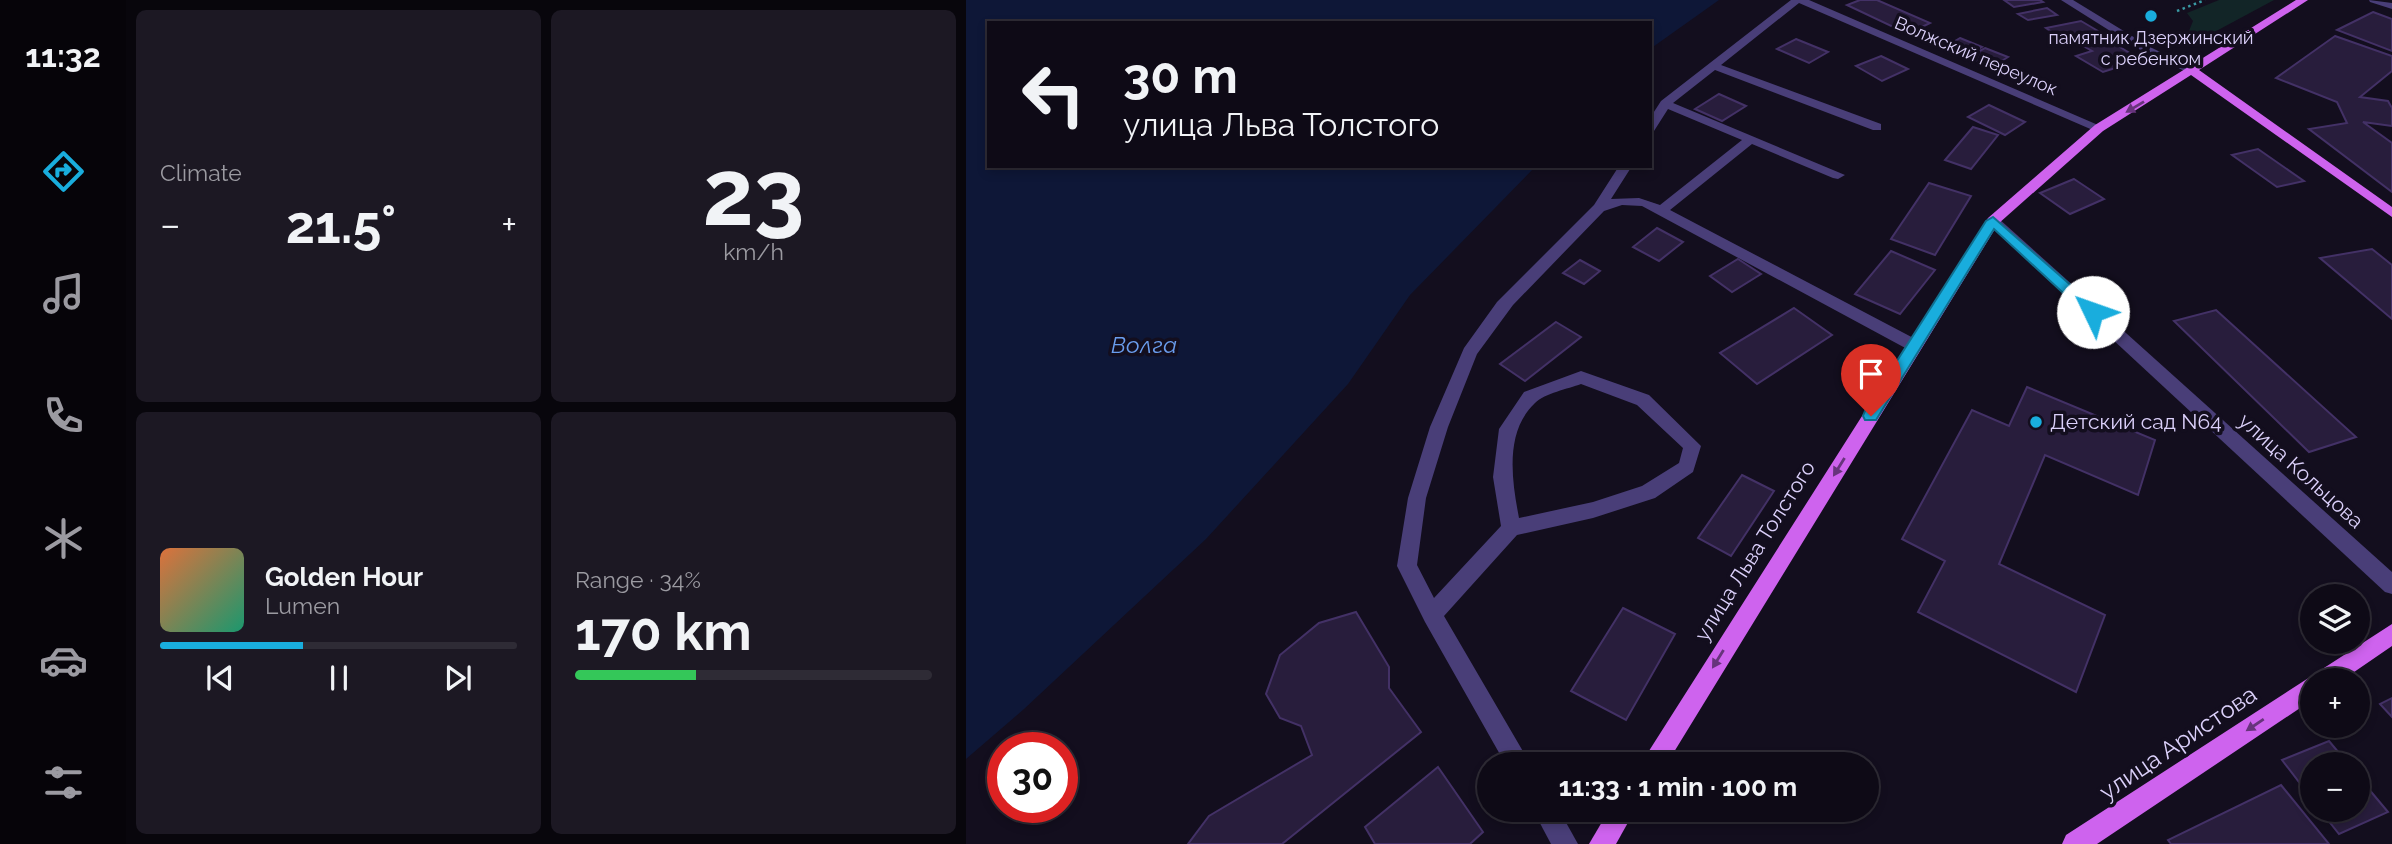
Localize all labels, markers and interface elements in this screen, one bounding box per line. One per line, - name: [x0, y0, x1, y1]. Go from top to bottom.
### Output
- marker: памятник Дзержинский с ребенком: [2143, 8, 2159, 24]
- street label: Волжский переулок: [1892, 12, 2061, 99]
- place label: памятник Дзержинский с ребенком: [2048, 27, 2254, 69]
- text: 11:32: [25, 37, 101, 74]
- text: 30 m: [1123, 47, 1238, 104]
- icon: left: [1008, 49, 1099, 140]
- one-way arrow: [2125, 100, 2144, 113]
- text: улица Льва Толстого: [1123, 106, 1439, 143]
- text: 23: [702, 139, 805, 246]
- icon: directions: [39, 147, 88, 196]
- text: Climate: [160, 159, 242, 186]
- text: 21.5°: [286, 194, 396, 255]
- text: −: [160, 202, 180, 247]
- text: +: [501, 202, 517, 247]
- text: km/h: [723, 238, 784, 265]
- icon: music: [39, 269, 88, 318]
- position arrow: [2056, 275, 2130, 349]
- water label: Волга: [1111, 331, 1177, 358]
- pin: [1841, 344, 1901, 416]
- icon: arrive: [1852, 355, 1890, 393]
- icon: phone: [39, 391, 88, 440]
- street label: улица Кольцова: [2234, 408, 2369, 533]
- place label: Детский сад N64: [2050, 409, 2222, 434]
- marker: Детский сад N64: [2028, 414, 2044, 430]
- street label: улица Льва Толстого: [1689, 456, 1820, 645]
- one-way arrow: [1832, 457, 1845, 476]
- icon: climate: [39, 514, 88, 563]
- text: Golden Hour: [265, 562, 423, 592]
- text: Range · 34%: [575, 566, 701, 593]
- map controls: [2300, 584, 2370, 822]
- button: layers: [2300, 584, 2370, 654]
- text: Lumen: [265, 592, 340, 619]
- text: 170 km: [575, 601, 752, 662]
- icon: car: [39, 636, 88, 685]
- one-way arrow: [1711, 650, 1724, 669]
- icon: previous: [201, 659, 239, 697]
- icon: pause: [320, 659, 358, 697]
- icon: next: [439, 659, 477, 697]
- button: +: [2300, 668, 2370, 738]
- street label: улица Аристова: [2094, 679, 2262, 806]
- one-way arrow: [2246, 718, 2264, 732]
- speed limit sign: 30: [987, 732, 1078, 823]
- button: −: [2300, 752, 2370, 822]
- icon: filters: [39, 758, 88, 807]
- text: 11:33 · 1 min · 100 m: [1559, 772, 1797, 802]

